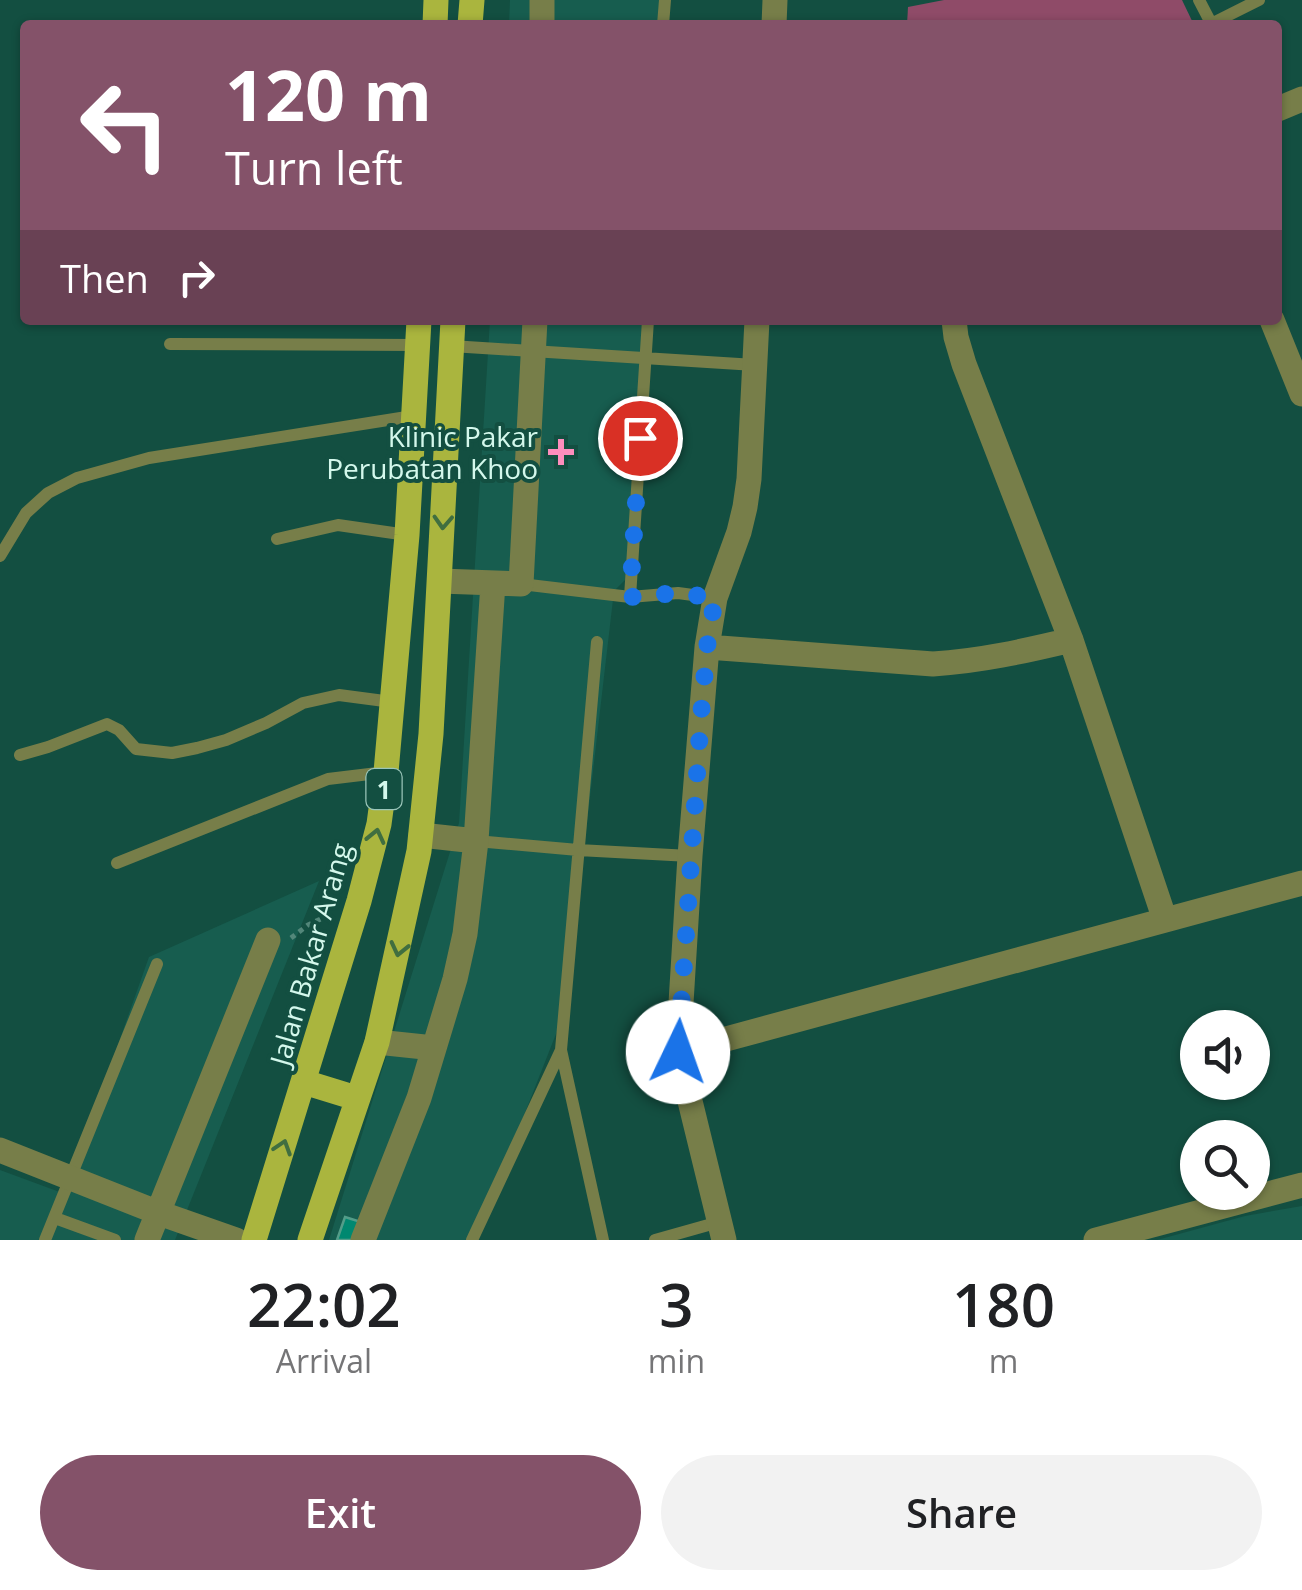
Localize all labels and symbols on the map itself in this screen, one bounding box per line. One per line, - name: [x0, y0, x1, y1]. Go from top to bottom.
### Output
- pin: [598, 396, 683, 481]
- place label: Klinic Pakar Perubatan Khoo: [326, 417, 539, 487]
- marker: Klinic Pakar Perubatan Khoo: [548, 439, 574, 465]
- one-way arrow: [433, 515, 454, 531]
- road number: 1: [366, 769, 402, 809]
- one-way arrow: [364, 827, 385, 844]
- street label: Jalan Bakar Arang: [259, 838, 360, 1073]
- one-way arrow: [390, 940, 411, 957]
- position arrow: [626, 1000, 730, 1104]
- one-way arrow: [272, 1139, 292, 1156]

